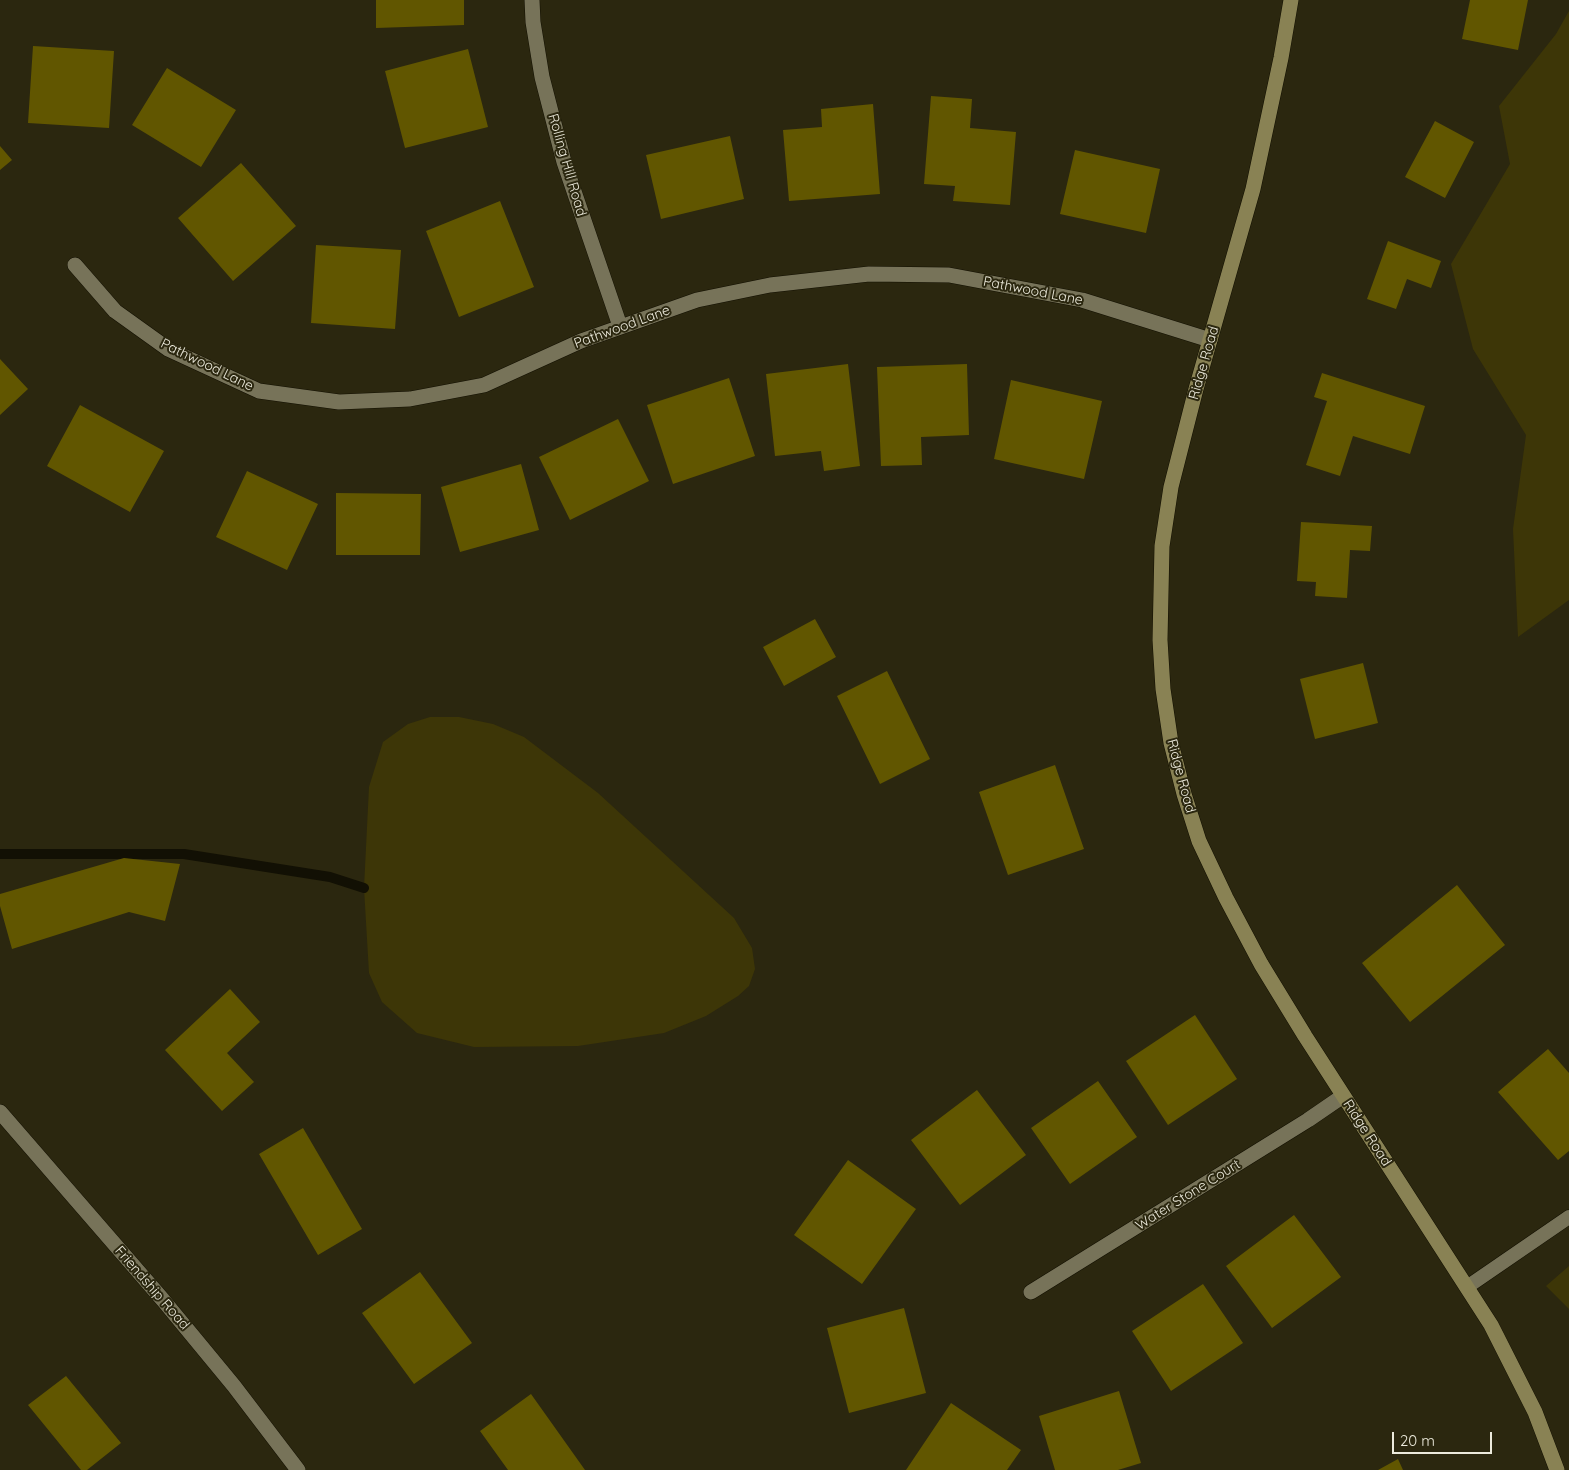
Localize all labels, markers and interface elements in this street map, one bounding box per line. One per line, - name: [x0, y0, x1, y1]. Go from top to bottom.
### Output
- street label: Rolling Hill Road: [544, 112, 590, 218]
- street label: Pathwood Lane: [982, 273, 1084, 309]
- street label: Pathwood Lane: [572, 302, 672, 352]
- street label: Ridge Road: [1185, 324, 1223, 402]
- street label: Pathwood Lane: [158, 335, 256, 395]
- street label: Ridge Road: [1163, 737, 1199, 815]
- street label: Ridge Road: [1339, 1097, 1395, 1169]
- street label: Water Stone Court: [1133, 1156, 1243, 1234]
- street label: Friendship Road: [111, 1243, 193, 1333]
- scale bar: [1394, 1422, 1494, 1454]
- text: 20 m: [1400, 1431, 1435, 1450]

